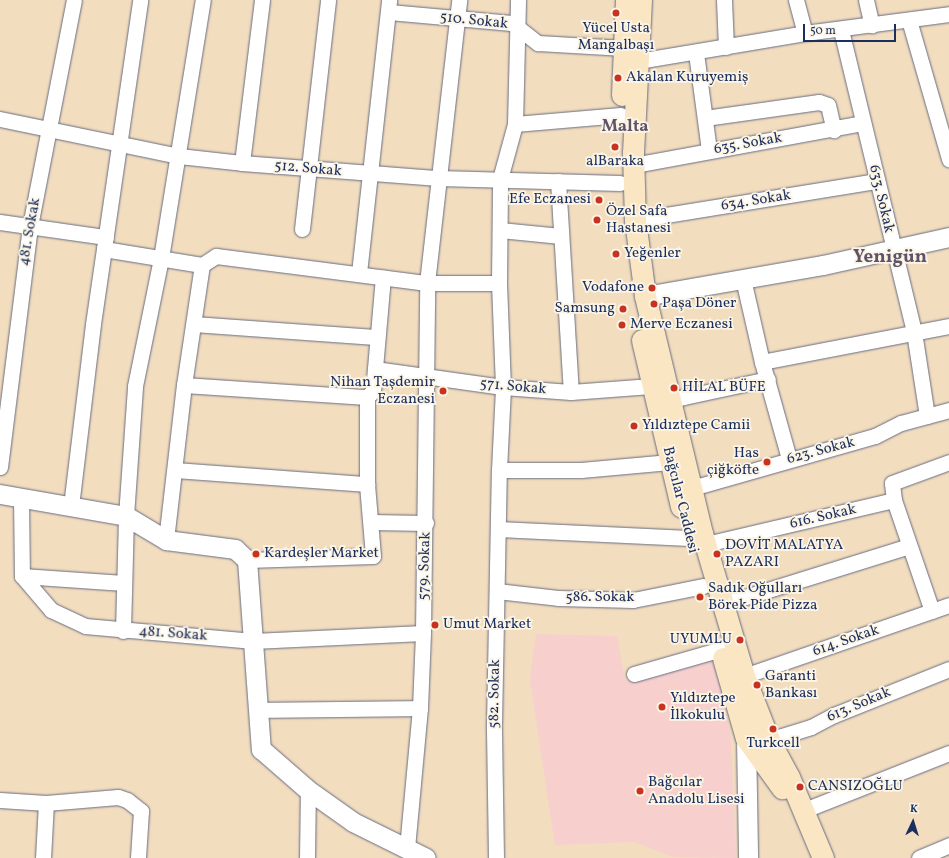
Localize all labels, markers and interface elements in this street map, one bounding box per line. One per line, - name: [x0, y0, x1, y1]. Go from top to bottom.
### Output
- street label: 510. Sokak: [439, 8, 509, 34]
- marker: Yücel Usta Mangalbaşı: [611, 8, 621, 18]
- scale bar: [805, 16, 898, 42]
- place label: Yücel Usta Mangalbaşı: [578, 19, 654, 54]
- text: 50 m: [810, 23, 836, 39]
- place label: Akalan Kuruyemiş: [626, 69, 748, 87]
- marker: Akalan Kuruyemiş: [613, 73, 623, 83]
- district label: Malta: [601, 117, 649, 137]
- street label: 635. Sokak: [713, 129, 783, 159]
- marker: alBaraka: [610, 142, 620, 152]
- place label: alBaraka: [586, 153, 644, 171]
- street label: 512. Sokak: [274, 157, 342, 181]
- street label: 633. Sokak: [864, 163, 898, 235]
- street label: 634. Sokak: [720, 187, 792, 215]
- place label: Efe Eczanesi: [509, 191, 591, 209]
- marker: Efe Eczanesi: [594, 195, 604, 205]
- street label: 481. Sokak: [15, 197, 45, 267]
- place label: Özel Safa Hastanesi: [606, 202, 671, 237]
- marker: Özel Safa Hastanesi: [591, 214, 603, 226]
- place label: Yeğenler: [624, 245, 681, 263]
- district label: Yenigün: [853, 247, 927, 269]
- marker: Yeğenler: [611, 249, 621, 259]
- place label: Vodafone: [582, 279, 644, 297]
- marker: Vodafone: [647, 283, 657, 293]
- place label: Paşa Döner: [662, 295, 736, 313]
- marker: Paşa Döner: [649, 299, 659, 309]
- place label: Samsung: [554, 300, 615, 318]
- marker: Samsung: [618, 304, 628, 314]
- place label: Merve Eczanesi: [630, 316, 733, 334]
- marker: Merve Eczanesi: [617, 320, 627, 330]
- place label: Nihan Taşdemir Eczanesi: [330, 373, 435, 408]
- street label: 571. Sokak: [479, 375, 547, 399]
- place label: HİLAL BÜFE: [682, 379, 766, 397]
- marker: HİLAL BÜFE: [669, 383, 679, 393]
- marker: Nihan Taşdemir Eczanesi: [438, 386, 448, 396]
- place label: Yıldıztepe Camii: [642, 417, 750, 435]
- marker: Yıldıztepe Camii: [629, 421, 639, 431]
- street label: 623. Sokak: [785, 433, 857, 469]
- place label: Has çiğköfte: [707, 444, 759, 479]
- street label: Bağcılar Caddesi: [658, 445, 702, 555]
- marker: Has çiğköfte: [762, 457, 772, 467]
- street label: 616. Sokak: [788, 501, 858, 533]
- street label: 579. Sokak: [415, 531, 435, 601]
- place label: DOVİT MALATYA PAZARI: [725, 536, 844, 571]
- place label: Kardeşler Market: [264, 545, 379, 563]
- marker: Kardeşler Market: [251, 549, 261, 559]
- marker: DOVİT MALATYA PAZARI: [712, 549, 722, 559]
- place label: Sadık Oğulları Börek Pide Pizza: [708, 579, 817, 614]
- street label: 586. Sokak: [566, 589, 634, 607]
- marker: Sadık Oğulları Börek Pide Pizza: [695, 592, 705, 602]
- place label: Umut Market: [443, 616, 531, 634]
- marker: Umut Market: [430, 620, 440, 630]
- street label: 614. Sokak: [811, 621, 881, 661]
- street label: 481. Sokak: [138, 623, 208, 645]
- place label: UYUMLU: [670, 631, 732, 649]
- marker: UYUMLU: [735, 635, 745, 645]
- street label: 582. Sokak: [485, 659, 505, 729]
- place label: Garanti Bankası: [765, 667, 817, 702]
- marker: Garanti Bankası: [752, 680, 762, 690]
- street label: 613. Sokak: [824, 684, 894, 726]
- place label: Yıldıztepe İlkokulu: [670, 689, 736, 724]
- marker: Yıldıztepe İlkokulu: [657, 702, 667, 712]
- marker: Turkcell: [768, 724, 778, 734]
- place label: Turkcell: [746, 735, 800, 753]
- place label: Bağcılar Anadolu Lisesi: [648, 773, 745, 808]
- place label: CANSIZOĞLU: [808, 778, 903, 796]
- marker: CANSIZOĞLU: [795, 782, 805, 792]
- marker: Bağcılar Anadolu Lisesi: [635, 786, 645, 796]
- north arrow: [893, 802, 933, 842]
- text: K: [909, 802, 918, 817]

